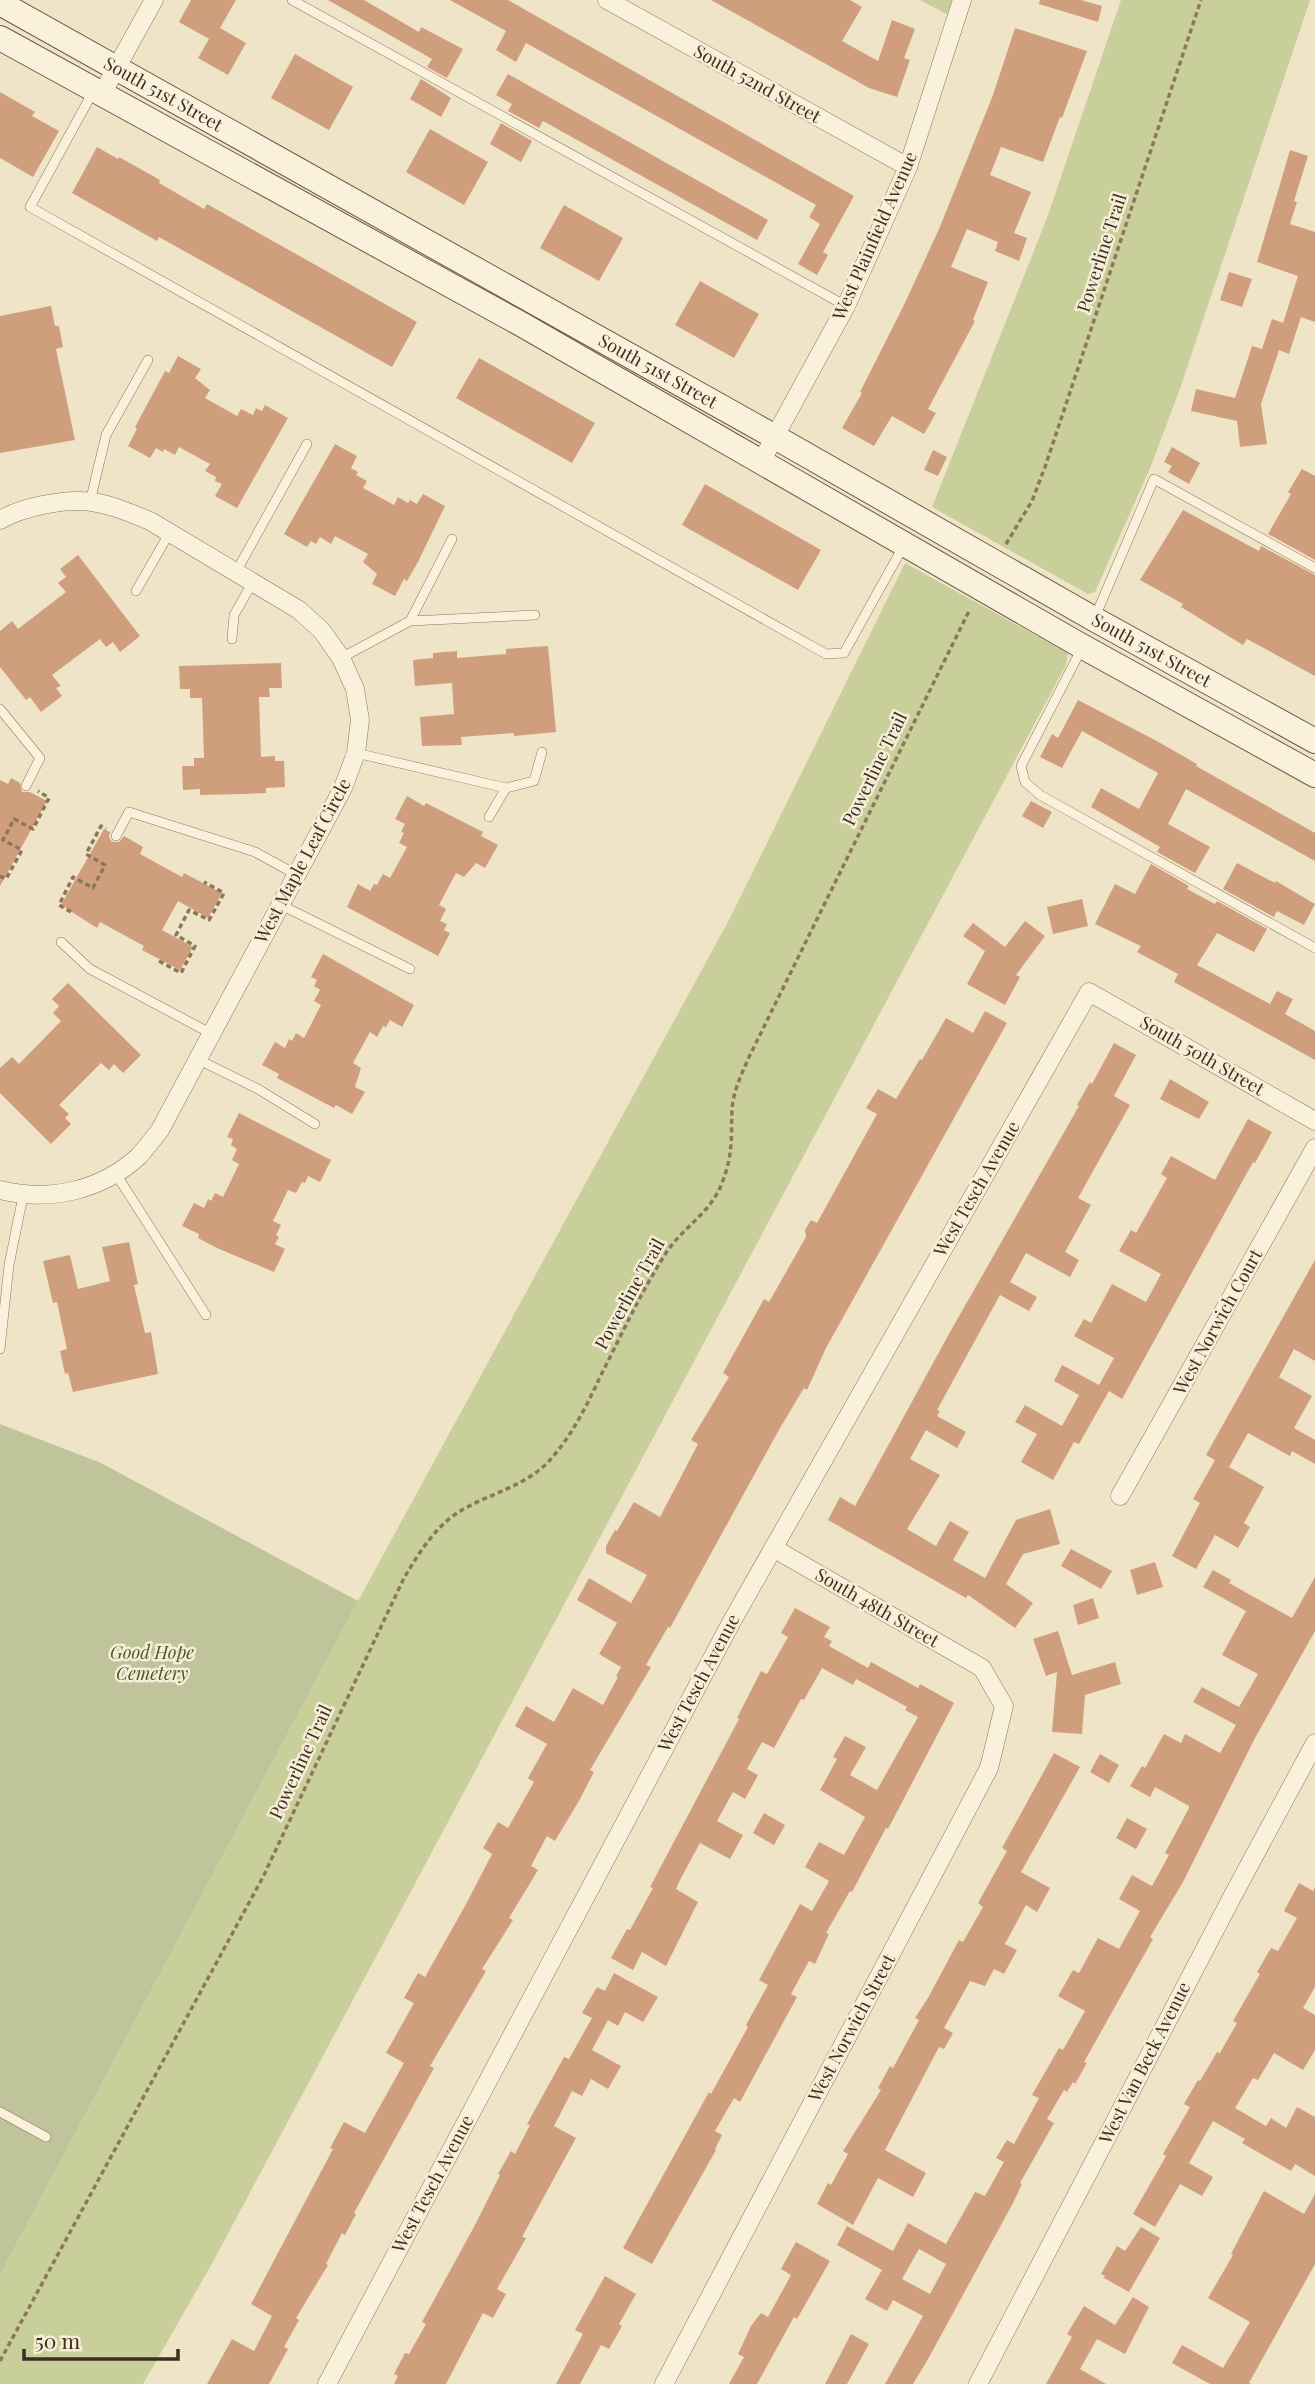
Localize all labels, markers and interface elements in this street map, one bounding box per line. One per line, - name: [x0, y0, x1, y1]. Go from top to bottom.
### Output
- street label: South 52nd Street: [690, 38, 826, 128]
- street label: South 51st Street: [100, 51, 228, 137]
- street label: West Plainfield Avenue: [826, 147, 922, 325]
- street label: Powerline Trail: [1071, 190, 1132, 315]
- street label: South 51st Street: [595, 328, 723, 414]
- street label: South 51st Street: [1088, 607, 1216, 693]
- street label: Powerline Trail: [836, 708, 912, 829]
- street label: West Maple Leaf Circle: [248, 774, 356, 948]
- street label: South 50th Street: [1136, 1010, 1269, 1101]
- street label: West Tesch Avenue: [927, 1116, 1025, 1261]
- street label: Powerline Trail: [589, 1234, 670, 1353]
- street label: West Norwich Court: [1167, 1244, 1267, 1400]
- street label: South 48th Street: [811, 1562, 944, 1653]
- street label: West Tesch Avenue: [651, 1610, 745, 1756]
- park label: Good Hope Cemetery: [110, 1640, 194, 1685]
- street label: Powerline Trail: [263, 1701, 337, 1823]
- street label: West Norwich Street: [801, 1949, 901, 2107]
- street label: West Van Beck Avenue: [1092, 1978, 1195, 2148]
- street label: West Tesch Avenue: [385, 2111, 479, 2257]
- scale bar: [24, 2318, 178, 2362]
- text: 50 m: [35, 2326, 81, 2354]

